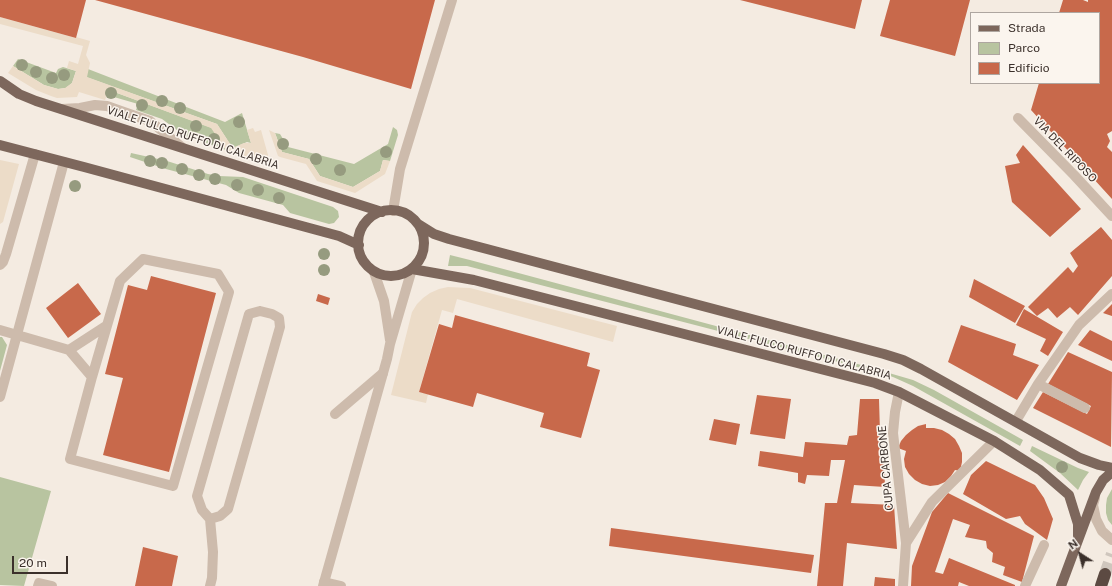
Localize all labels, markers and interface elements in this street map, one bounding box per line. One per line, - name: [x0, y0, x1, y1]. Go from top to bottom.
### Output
- legend: [970, 12, 1100, 84]
- text: Strada: [1008, 21, 1045, 35]
- text: Parco: [1008, 41, 1040, 55]
- text: Edificio: [1008, 61, 1050, 75]
- street label: VIALE FULCO RUFFO DI CALABRIA: [105, 104, 281, 172]
- street label: VIA DEL RIPOSO: [1031, 115, 1099, 185]
- street label: VIALE FULCO RUFFO DI CALABRIA: [715, 323, 893, 383]
- street label: CUPA CARBONE: [876, 425, 896, 511]
- north arrow: [1060, 534, 1100, 574]
- text: N: [1066, 537, 1080, 552]
- scale bar: [14, 548, 70, 574]
- text: 20 m: [19, 556, 47, 570]

